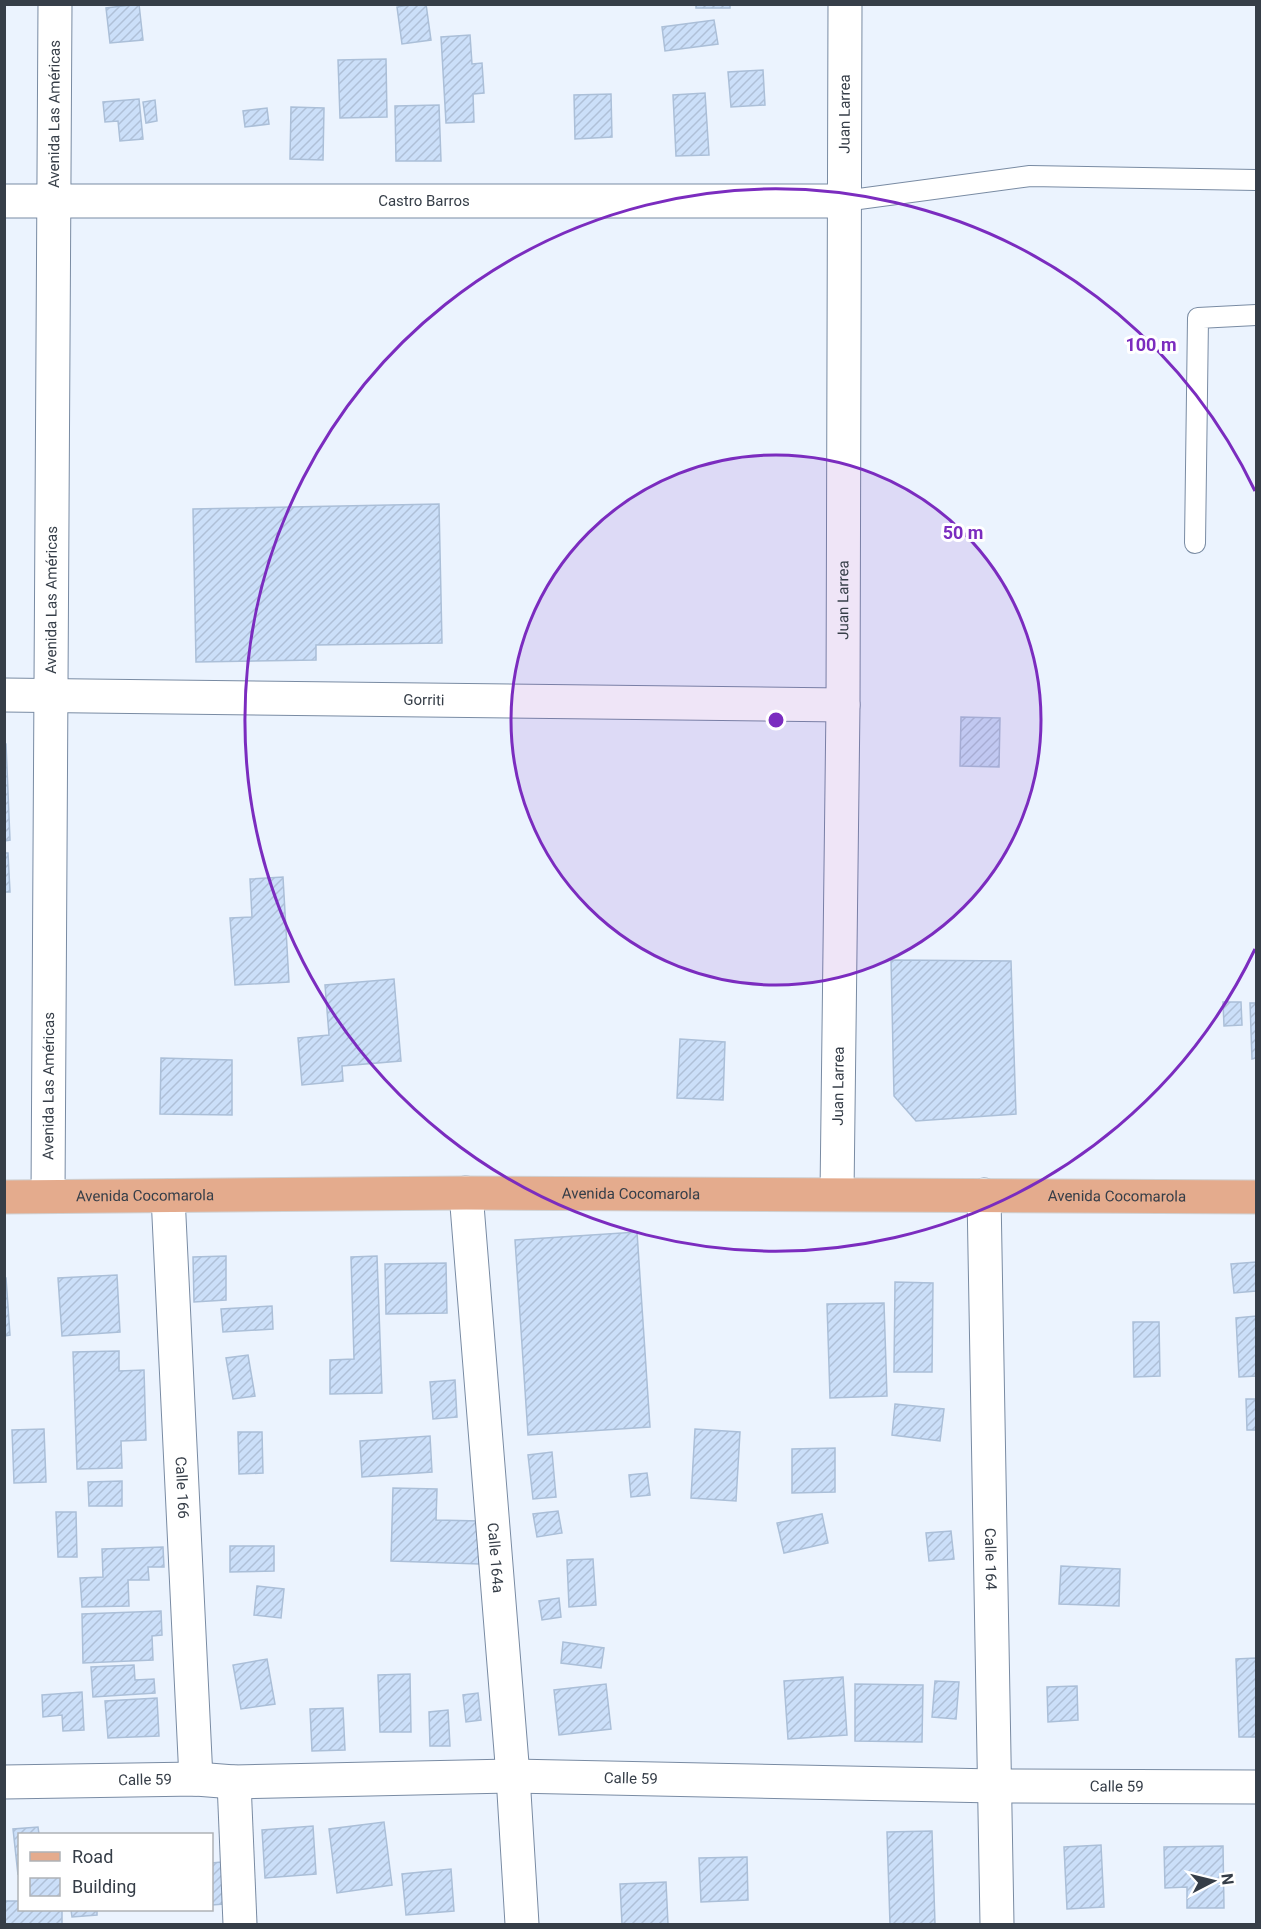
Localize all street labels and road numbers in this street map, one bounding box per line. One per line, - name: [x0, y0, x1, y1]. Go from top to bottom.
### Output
- street label: Avenida Las Américas: [45, 40, 64, 188]
- street label: Juan Larrea: [836, 74, 854, 154]
- street label: Castro Barros: [378, 192, 470, 210]
- street label: Avenida Las Américas: [42, 526, 61, 674]
- street label: Juan Larrea: [834, 560, 852, 640]
- street label: Gorriti: [403, 691, 445, 709]
- street label: Avenida Las Américas: [39, 1012, 58, 1160]
- street label: Juan Larrea: [829, 1046, 848, 1126]
- street label: Avenida Cocomarola: [562, 1184, 700, 1203]
- street label: Avenida Cocomarola: [76, 1186, 214, 1205]
- street label: Avenida Cocomarola: [1048, 1187, 1186, 1206]
- street label: Calle 166: [172, 1456, 192, 1519]
- street label: Calle 164a: [484, 1522, 507, 1594]
- street label: Calle 164: [981, 1528, 1000, 1591]
- street label: Calle 59: [604, 1769, 658, 1788]
- street label: Calle 59: [118, 1770, 172, 1789]
- street label: Calle 59: [1090, 1777, 1144, 1796]

